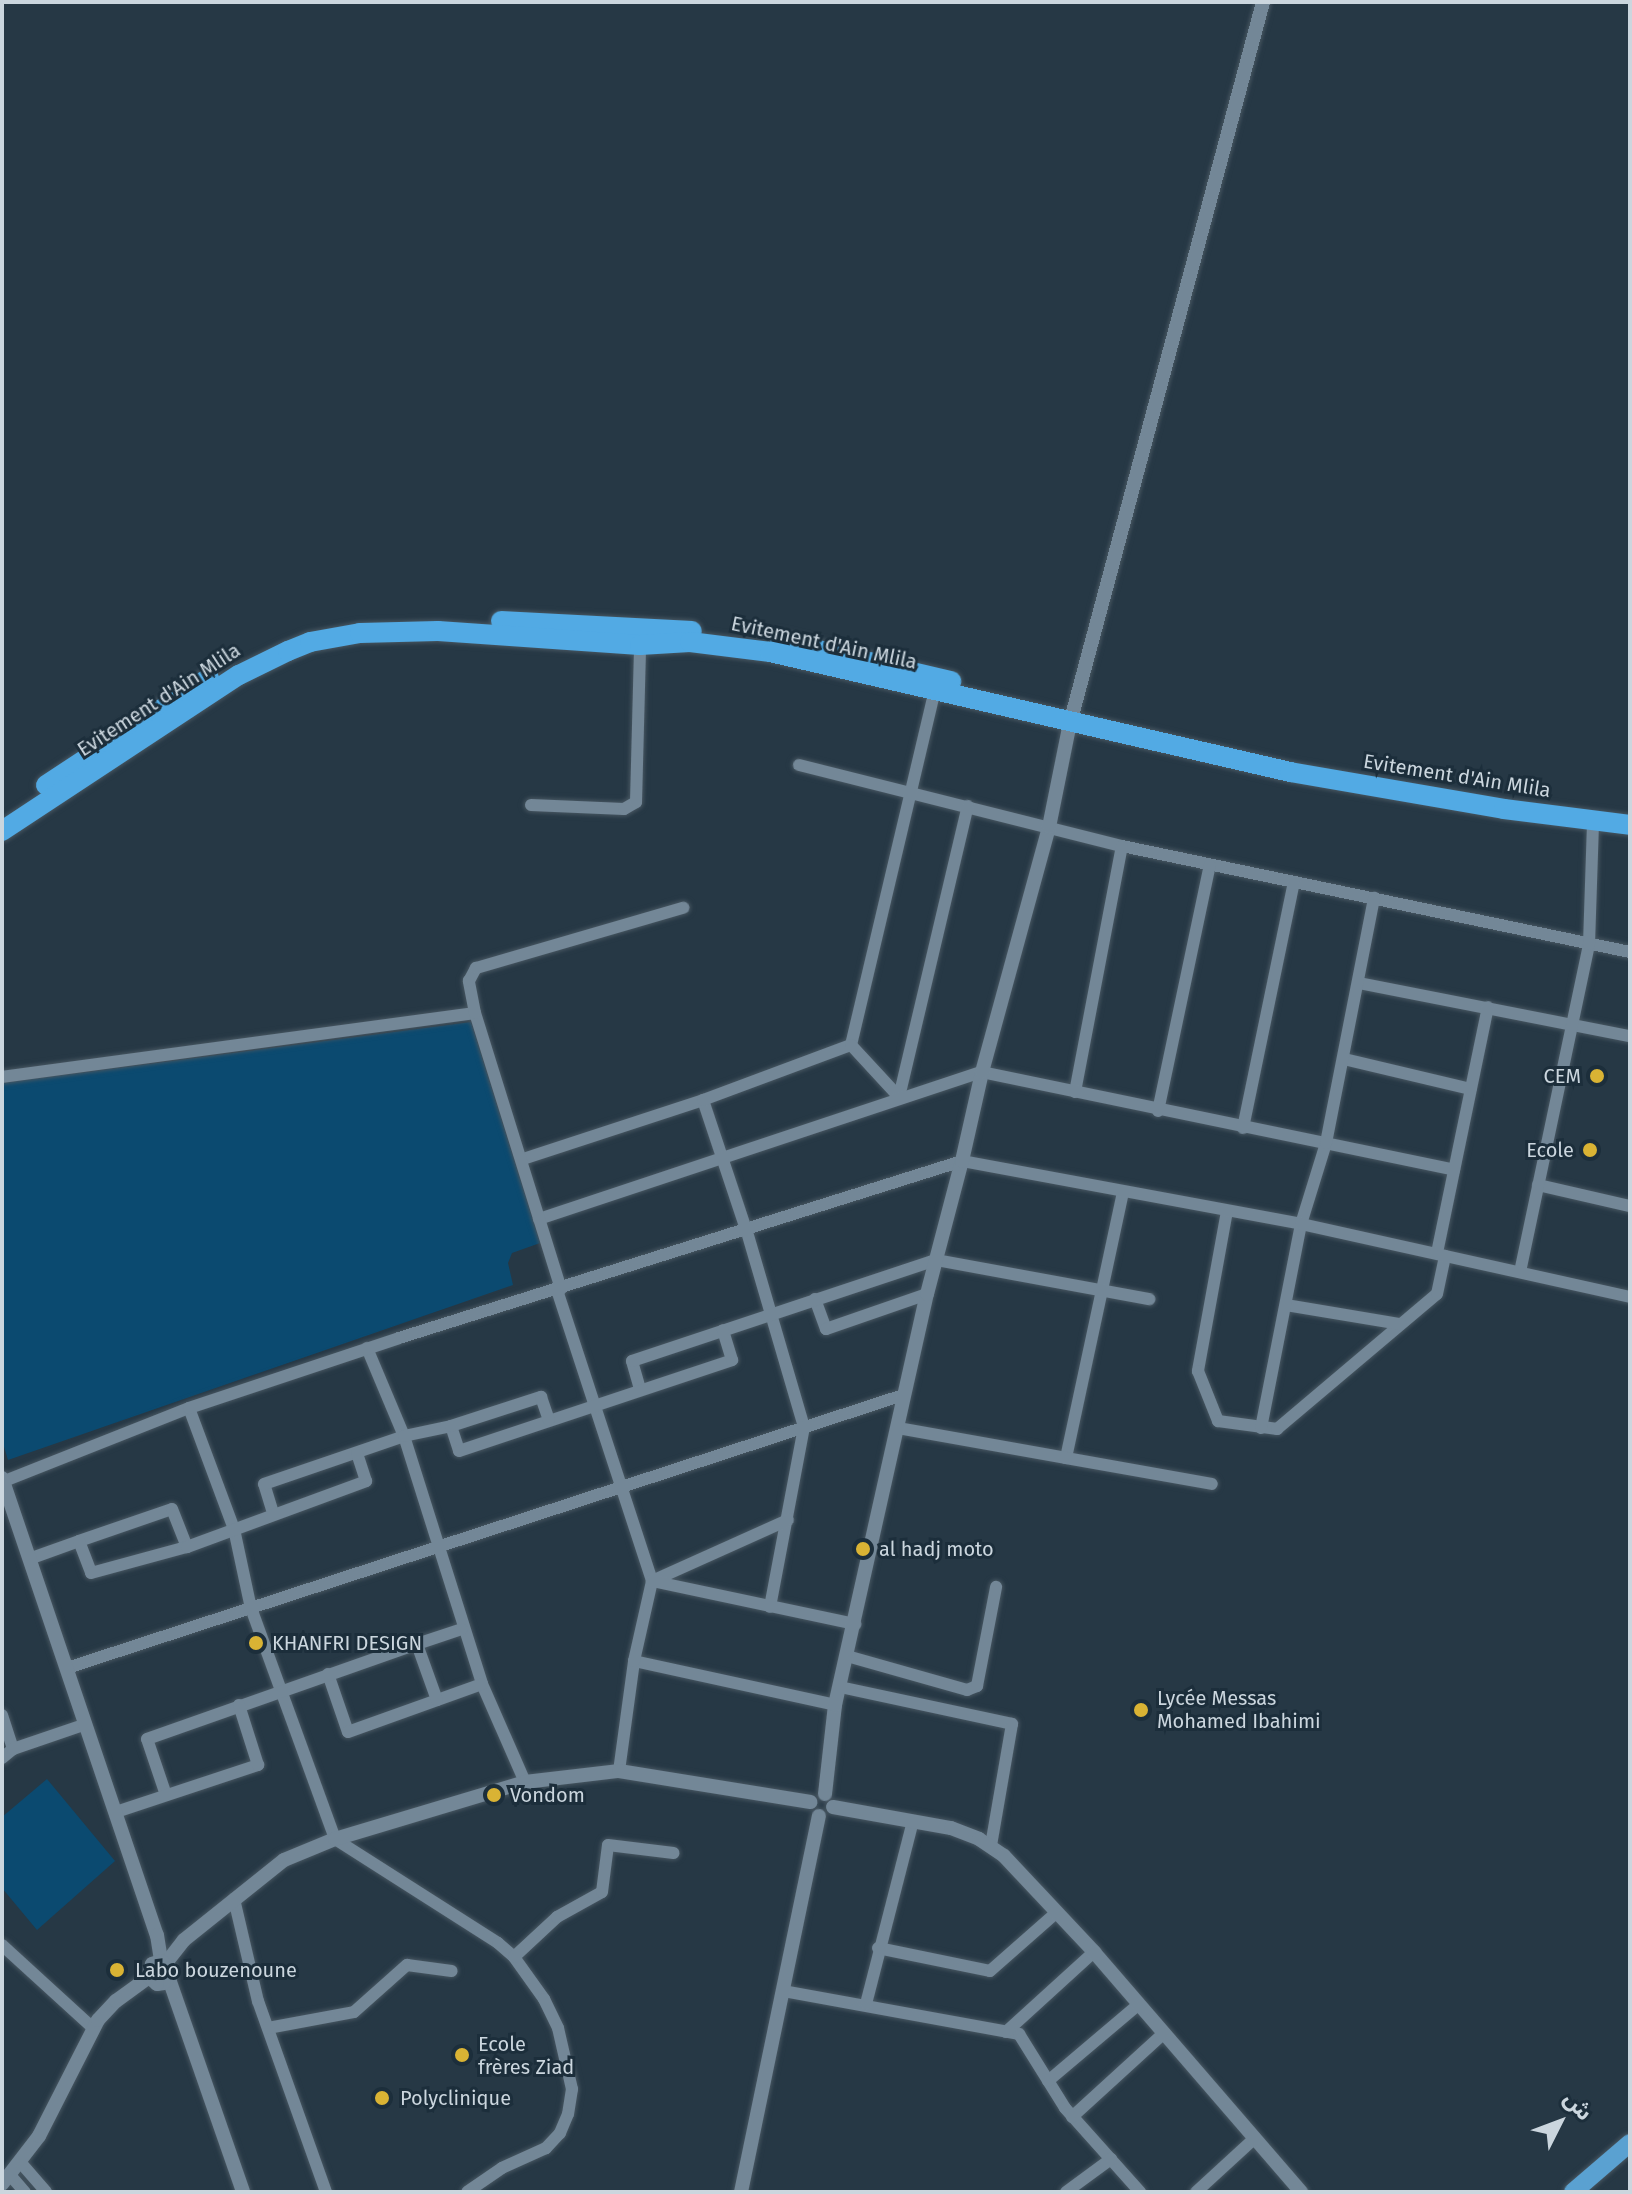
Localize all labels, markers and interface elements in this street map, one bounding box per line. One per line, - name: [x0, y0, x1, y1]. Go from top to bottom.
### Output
- street label: Evitement d'Ain Mlila: [729, 612, 919, 674]
- street label: Evitement d'Ain Mlila: [73, 638, 245, 762]
- street label: Evitement d'Ain Mlila: [1362, 749, 1552, 803]
- place label: CEM: [1544, 1064, 1581, 1088]
- marker: CEM: [1588, 1067, 1606, 1085]
- place label: Ecole: [1526, 1138, 1574, 1162]
- marker: Ecole: [1581, 1141, 1599, 1159]
- place label: al hadj moto: [879, 1537, 994, 1561]
- marker: al hadj moto: [854, 1540, 872, 1558]
- place label: KHANFRI DESIGN: [272, 1631, 422, 1655]
- marker: KHANFRI DESIGN: [247, 1634, 265, 1652]
- place label: Lycée Messas Mohamed Ibahimi: [1157, 1686, 1321, 1733]
- marker: Lycée Messas Mohamed Ibahimi: [1132, 1701, 1150, 1719]
- place label: Vondom: [510, 1783, 585, 1807]
- marker: Vondom: [485, 1786, 503, 1804]
- place label: Labo bouzenoune: [135, 1958, 297, 1982]
- marker: Labo bouzenoune: [106, 1959, 128, 1981]
- place label: Ecole frères Ziad: [478, 2032, 574, 2079]
- marker: Ecole frères Ziad: [453, 2046, 471, 2064]
- north arrow: [1520, 2082, 1600, 2162]
- text: ش: [1558, 2085, 1598, 2126]
- place label: Polyclinique: [400, 2086, 511, 2110]
- marker: Polyclinique: [371, 2087, 393, 2109]

